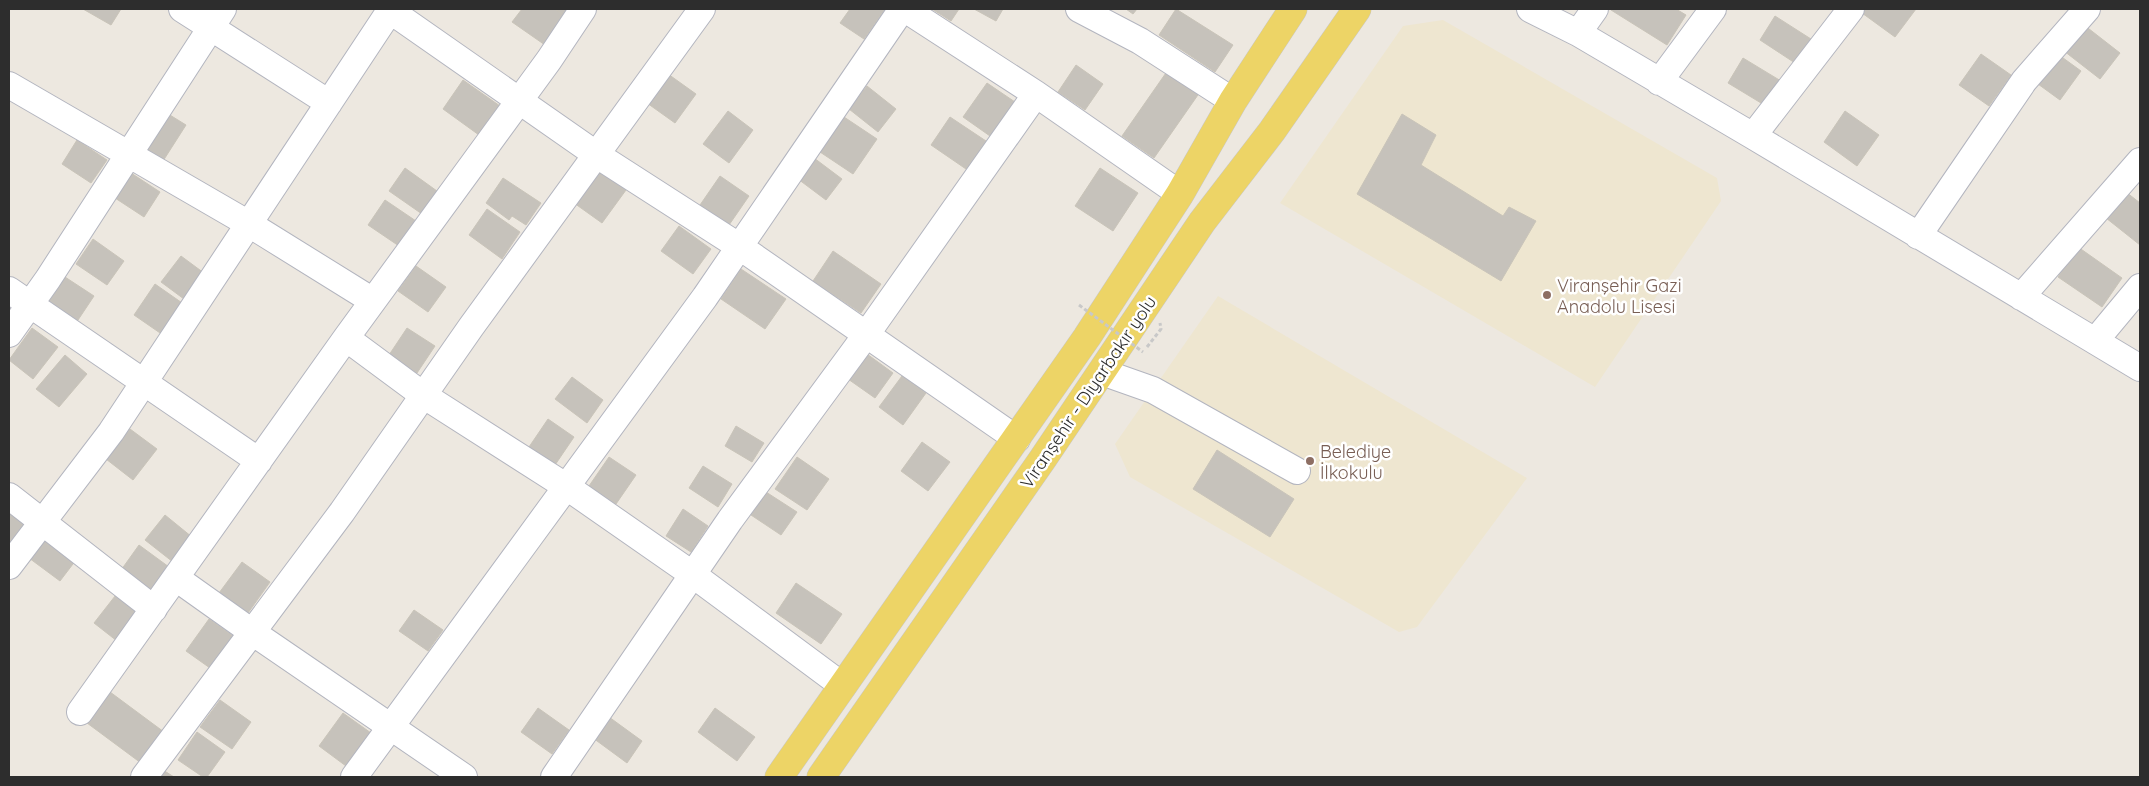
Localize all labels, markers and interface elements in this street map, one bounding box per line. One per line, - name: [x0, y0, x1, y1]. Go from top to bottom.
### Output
- place label: Viranşehir Gazi Anadolu Lisesi: [1557, 274, 1682, 318]
- marker: Viranşehir Gazi Anadolu Lisesi: [1541, 289, 1553, 301]
- street label: Viranşehir - Diyarbakır yolu: [1015, 291, 1161, 493]
- place label: Belediye İlkokulu: [1320, 440, 1391, 484]
- marker: Belediye İlkokulu: [1304, 455, 1316, 467]

